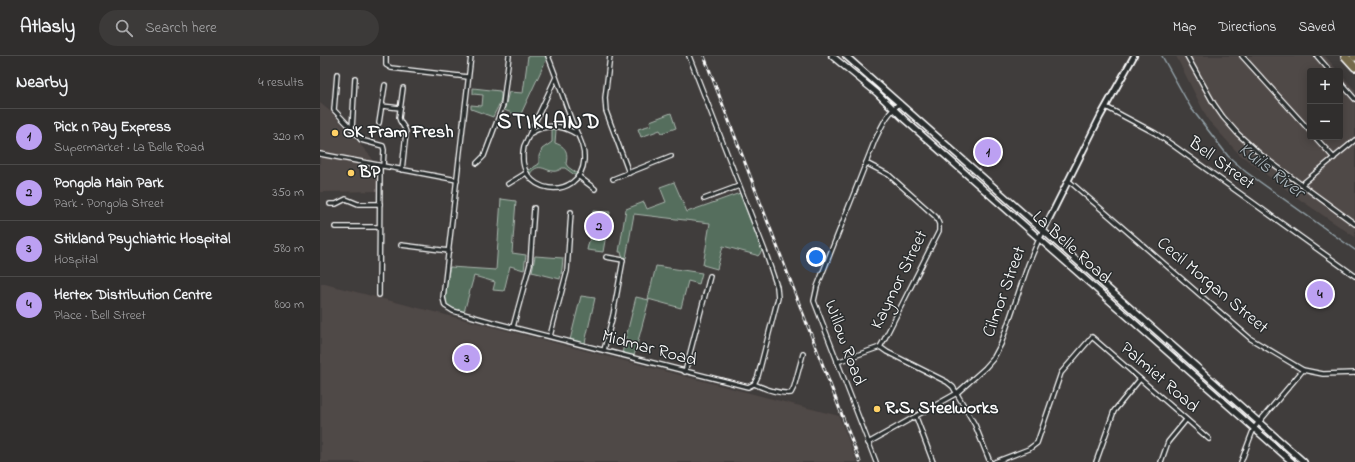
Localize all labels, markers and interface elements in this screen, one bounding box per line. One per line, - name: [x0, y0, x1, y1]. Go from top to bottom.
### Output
- search box: [99, 10, 379, 46]
- text: Atlasly: [20, 14, 75, 41]
- icon: search: [113, 17, 135, 39]
- text: Search here: [145, 17, 217, 39]
- text: Map: [1173, 17, 1196, 38]
- text: Directions: [1218, 17, 1276, 38]
- text: Saved: [1298, 17, 1335, 38]
- map controls: [1307, 68, 1343, 140]
- button: +: [1307, 68, 1343, 104]
- text: Nearby: [16, 70, 68, 95]
- text: 4 results: [258, 73, 304, 92]
- button: −: [1307, 104, 1343, 140]
- district label: STIKLAND: [497, 107, 601, 139]
- text: Pick n Pay Express: [54, 116, 171, 138]
- place label: OK Fram Fresh: [343, 120, 454, 146]
- text: 1: [27, 127, 31, 146]
- text: 320 m: [273, 127, 304, 146]
- marker: OK Fram Fresh: [330, 128, 340, 138]
- street label: Bell Street: [1182, 131, 1259, 197]
- pin: 1: [975, 137, 1001, 167]
- water label: Kuils River: [1232, 137, 1311, 207]
- text: Supermarket · La Belle Road: [54, 138, 204, 157]
- place label: BP: [358, 160, 381, 186]
- marker: BP: [346, 168, 356, 178]
- text: Pongola Main Park: [54, 172, 164, 194]
- text: 2: [26, 183, 32, 202]
- text: 350 m: [272, 183, 304, 202]
- text: Park · Pongola Street: [54, 194, 164, 213]
- street label: La Belle Road: [1026, 205, 1116, 291]
- pin: 2: [586, 211, 612, 241]
- street label: Kaymor Street: [865, 226, 935, 334]
- text: Stikland Psychiatric Hospital: [54, 228, 230, 250]
- street label: Cecil Morgan Street: [1150, 231, 1274, 341]
- text: 3: [26, 239, 32, 258]
- text: 580 m: [273, 239, 304, 258]
- street label: Cilmor Street: [977, 243, 1033, 341]
- your location: [806, 247, 826, 267]
- text: Hospital: [54, 250, 98, 269]
- pin: 4: [1307, 279, 1333, 309]
- text: Hertex Distribution Centre: [54, 284, 212, 306]
- text: 4: [26, 295, 32, 314]
- text: 800 m: [275, 295, 304, 314]
- street label: Willow Road: [817, 297, 871, 389]
- text: Place · Bell Street: [54, 306, 146, 325]
- street label: Midmar Road: [599, 324, 699, 374]
- street label: Palmiet Road: [1114, 336, 1204, 420]
- pin: 3: [454, 343, 480, 373]
- place label: R.S. Steelworks: [885, 396, 999, 422]
- marker: R.S. Steelworks: [872, 404, 882, 414]

